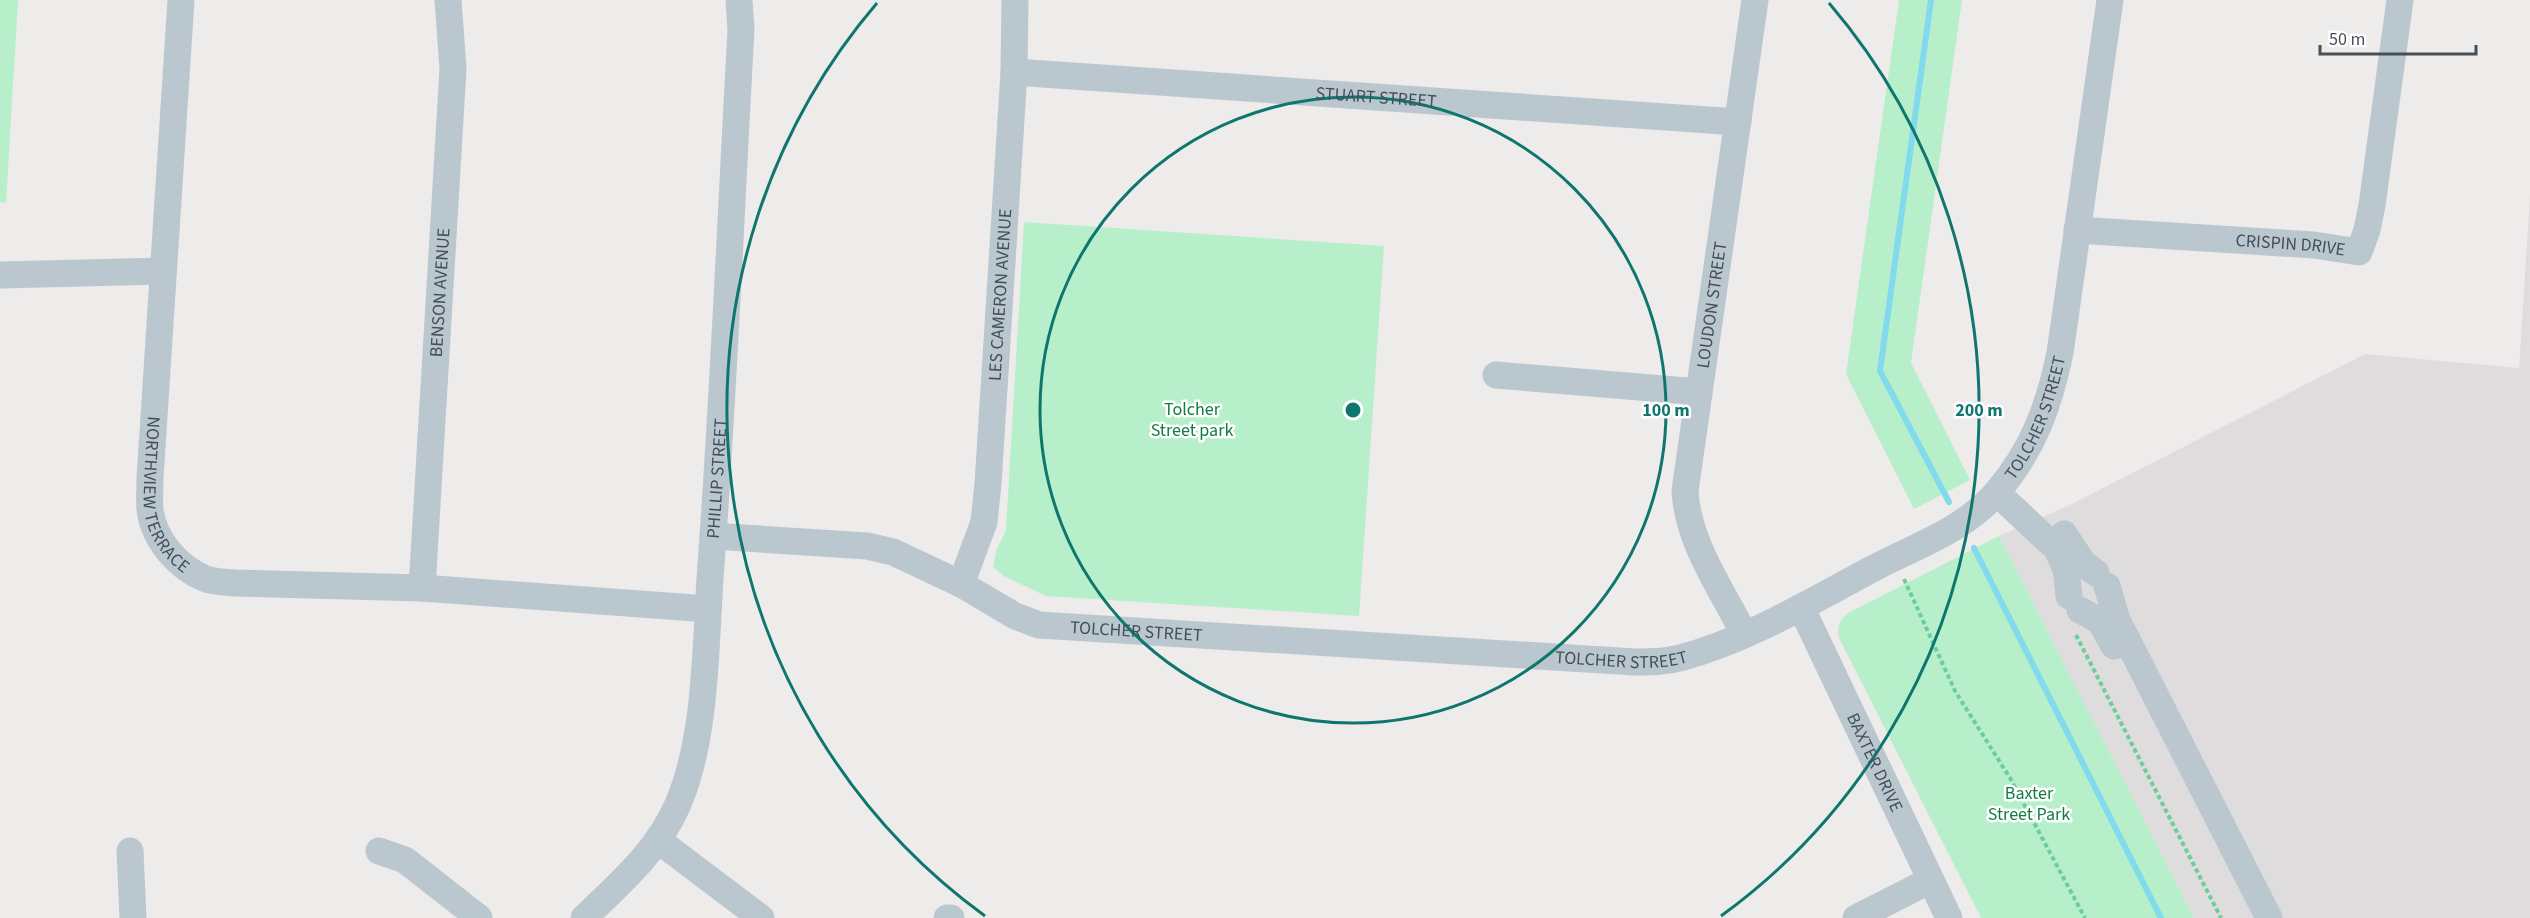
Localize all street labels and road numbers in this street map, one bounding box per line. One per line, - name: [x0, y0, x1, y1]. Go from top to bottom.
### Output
- street label: STUART STREET: [1315, 81, 1438, 114]
- street label: LES CAMERON AVENUE: [983, 208, 1018, 382]
- street label: BENSON AVENUE: [424, 227, 456, 358]
- street label: CRISPIN DRIVE: [2235, 228, 2347, 263]
- street label: LOUDON STREET: [1691, 239, 1733, 370]
- street label: TOLCHER STREET: [1999, 353, 2072, 485]
- street label: NORTHVIEW TERRACE: [136, 416, 195, 579]
- street label: PHILLIP STREET: [701, 417, 734, 540]
- street label: TOLCHER STREET: [1069, 615, 1204, 648]
- street label: TOLCHER STREET: [1554, 644, 1691, 675]
- street label: BAXTER DRIVE: [1840, 709, 1909, 816]

